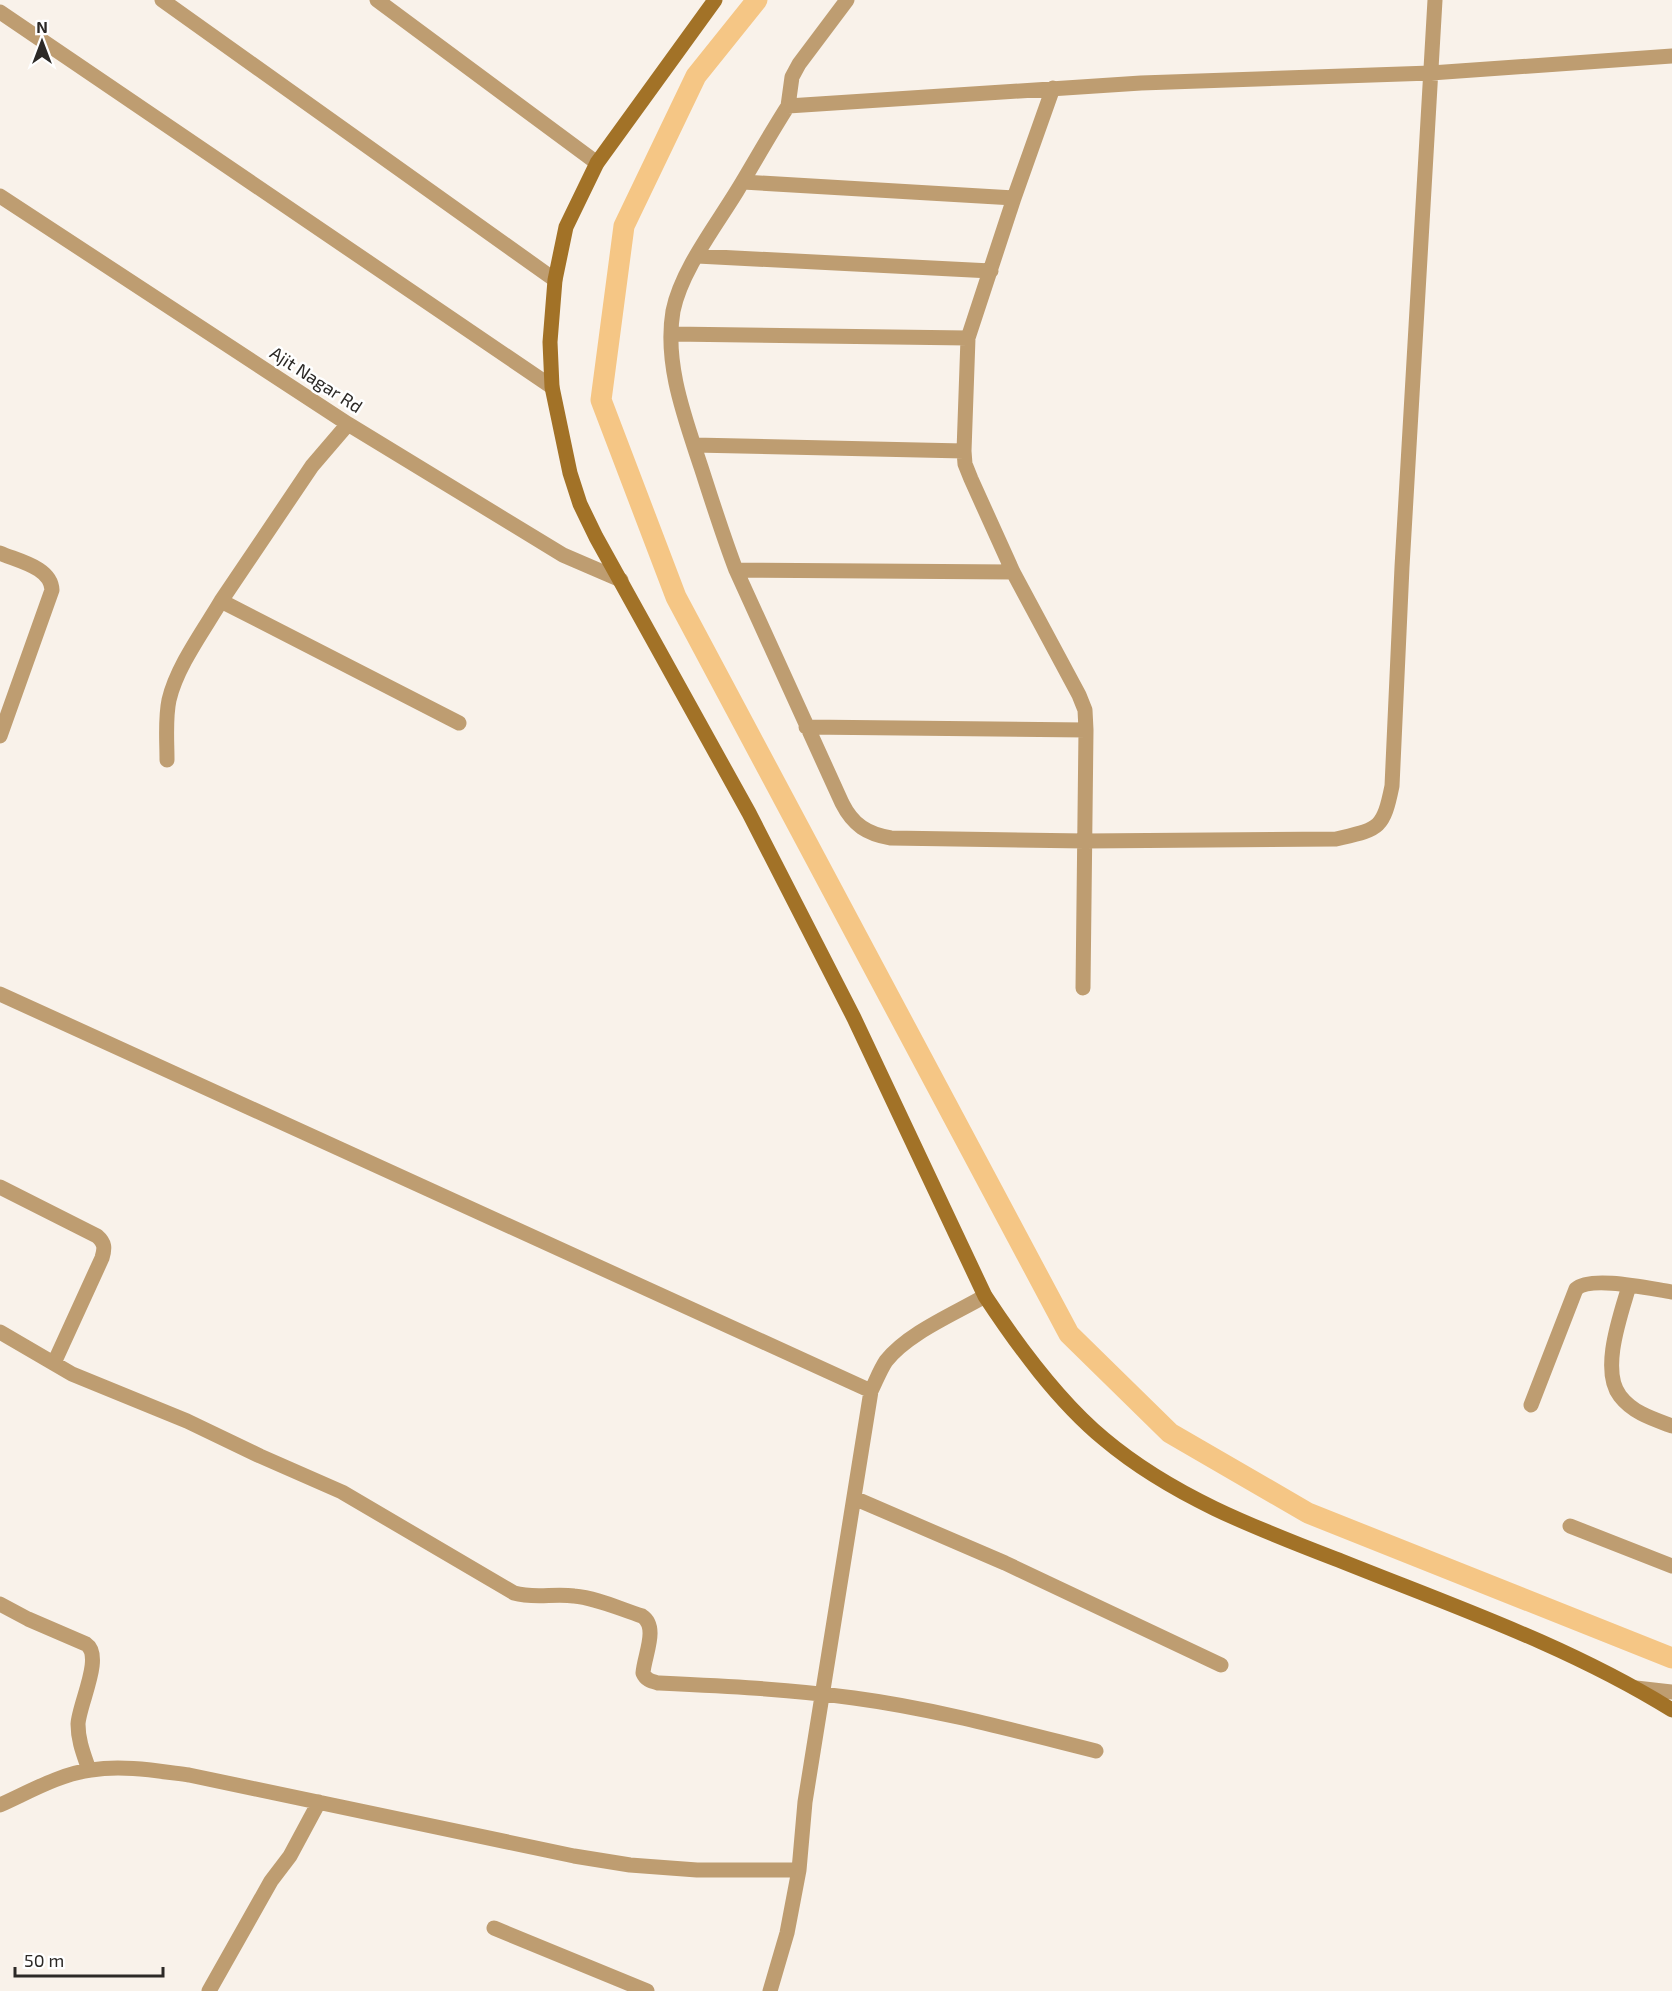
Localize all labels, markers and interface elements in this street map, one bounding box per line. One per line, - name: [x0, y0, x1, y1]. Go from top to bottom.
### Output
- north arrow: [12, 12, 72, 72]
- text: N: [36, 17, 48, 36]
- street label: Ajit Nagar Rd: [266, 341, 367, 417]
- scale bar: [15, 1940, 164, 1978]
- text: 50 m: [24, 1949, 64, 1971]

